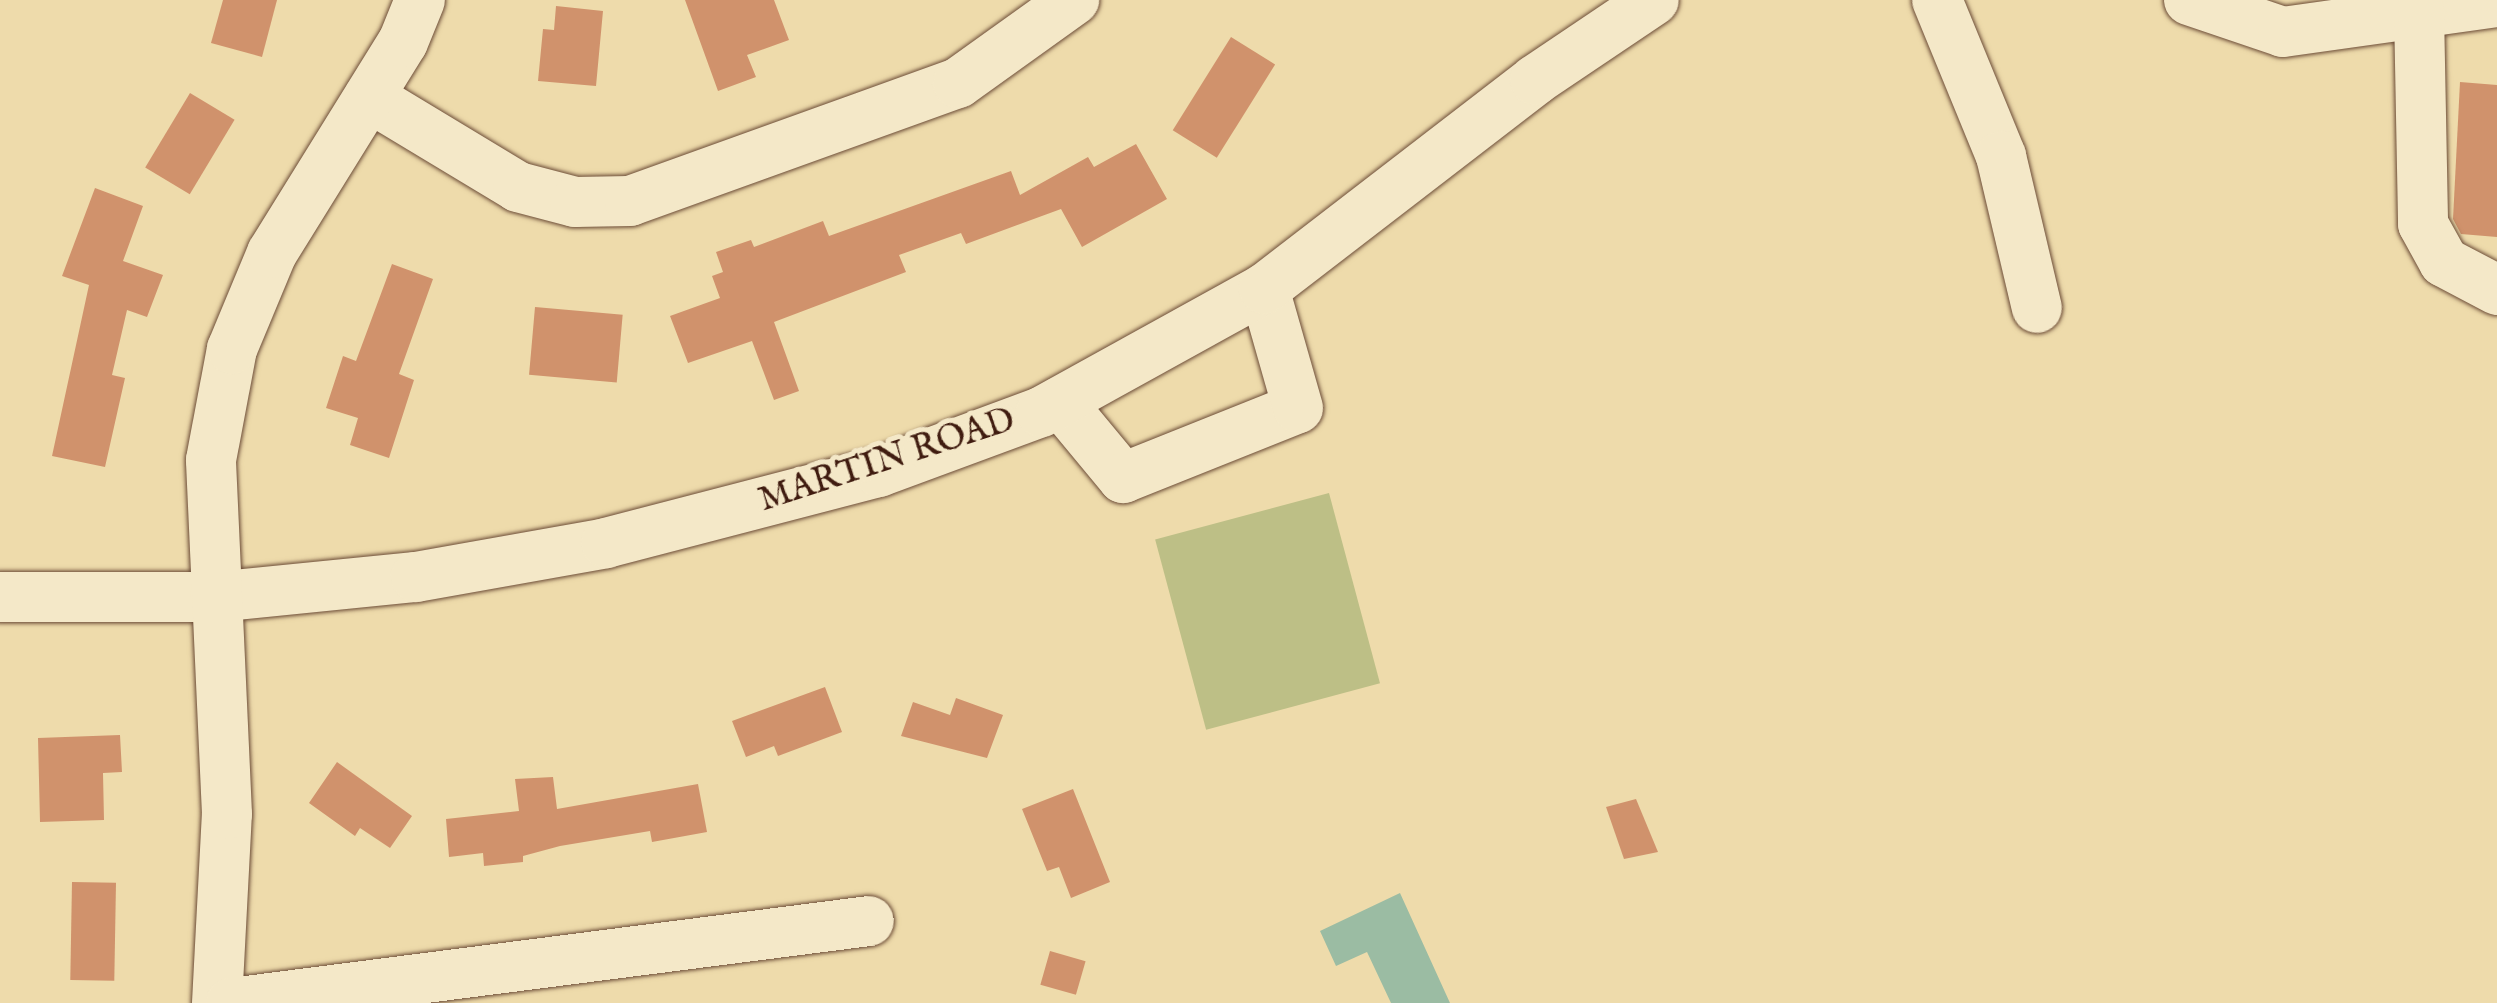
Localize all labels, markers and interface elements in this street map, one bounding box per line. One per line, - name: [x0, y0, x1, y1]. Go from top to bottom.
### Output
- street label: MARTIN ROAD: [754, 400, 1020, 522]

